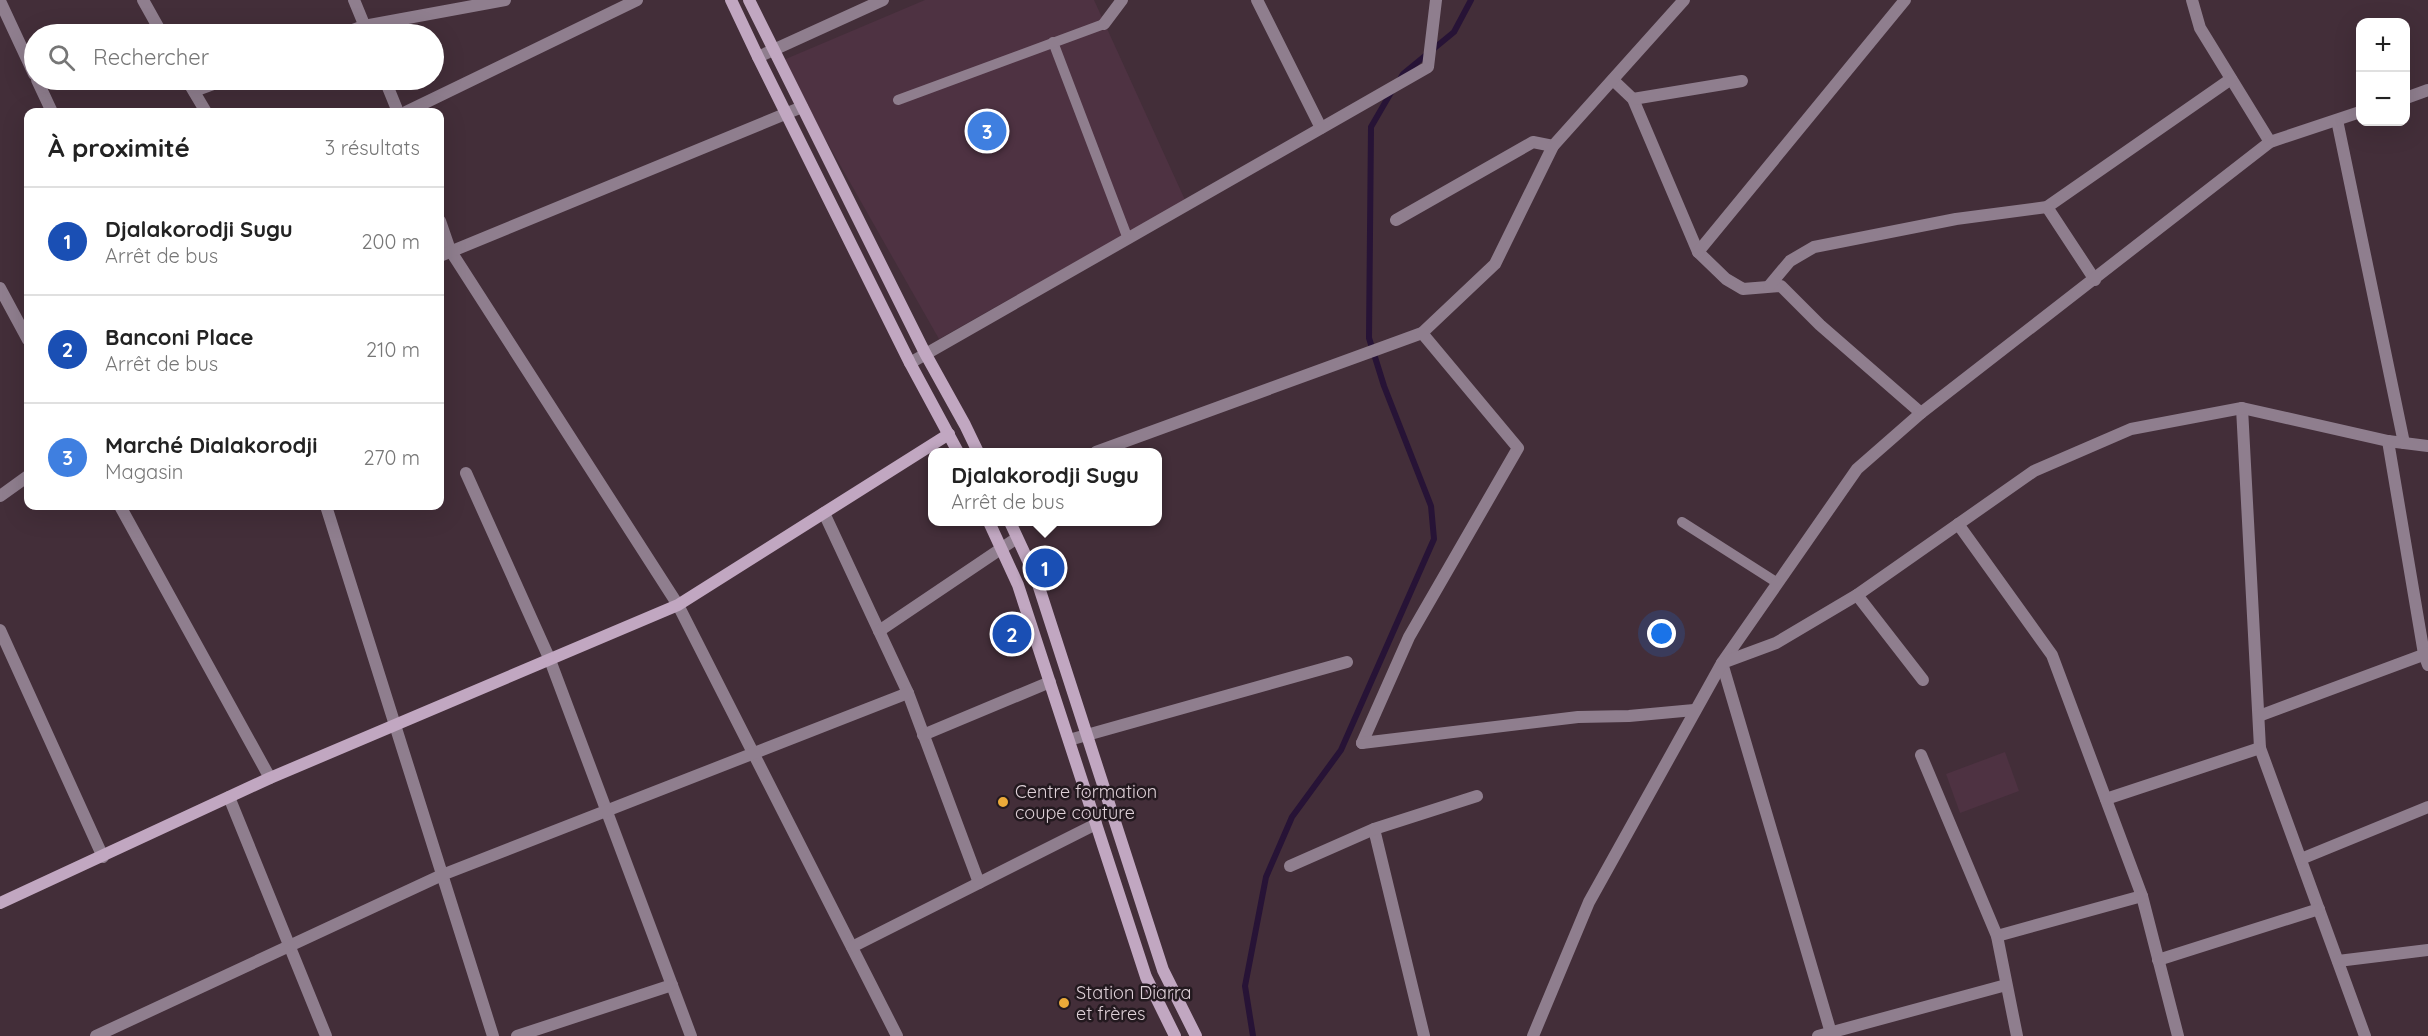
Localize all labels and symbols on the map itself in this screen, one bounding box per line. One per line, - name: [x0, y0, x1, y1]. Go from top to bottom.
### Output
- pin: 3: [968, 108, 1006, 154]
- pin: 1: [1026, 546, 1064, 590]
- pin: 2: [992, 612, 1032, 656]
- your location: [1647, 619, 1676, 648]
- place label: Centre formation coupe couture: [1015, 780, 1157, 824]
- marker: Centre formation coupe couture: [996, 795, 1010, 809]
- place label: Station Diarra et frères: [1076, 981, 1192, 1025]
- marker: Station Diarra et frères: [1057, 996, 1071, 1010]

